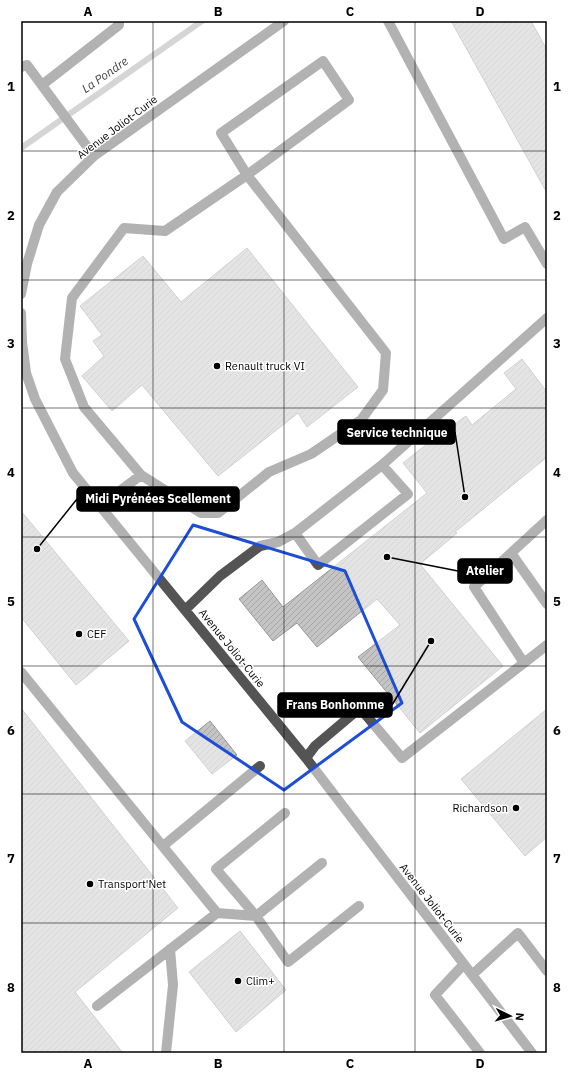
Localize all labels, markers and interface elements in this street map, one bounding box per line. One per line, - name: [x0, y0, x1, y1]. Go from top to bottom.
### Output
- text: A: [84, 3, 93, 20]
- text: B: [214, 3, 223, 20]
- text: C: [346, 3, 355, 20]
- text: D: [475, 3, 485, 20]
- water label: La Pondre: [79, 53, 131, 96]
- text: 1: [7, 78, 15, 95]
- text: 1: [553, 78, 561, 95]
- street label: Avenue Joliot-Curie: [74, 92, 160, 162]
- text: 2: [7, 207, 15, 224]
- text: 2: [553, 207, 561, 224]
- text: 3: [7, 335, 15, 352]
- text: 3: [553, 335, 561, 352]
- place label: Renault truck VI: [225, 359, 305, 373]
- marker: Renault truck VI: [212, 361, 222, 371]
- callout: Service technique: [338, 420, 455, 444]
- text: Service technique: [346, 425, 448, 440]
- text: 4: [7, 464, 15, 481]
- text: 4: [553, 464, 561, 481]
- callout: Midi Pyrénées Scellement: [77, 487, 239, 511]
- text: Midi Pyrénées Scellement: [85, 491, 231, 506]
- callout: Atelier: [458, 559, 512, 583]
- text: Atelier: [466, 563, 504, 578]
- text: 5: [7, 593, 15, 610]
- text: 5: [553, 593, 561, 610]
- street label: Avenue Joliot-Curie: [196, 606, 268, 690]
- place label: CEF: [87, 627, 106, 641]
- marker: CEF: [74, 629, 84, 639]
- callout: Frans Bonhomme: [278, 693, 392, 717]
- text: Frans Bonhomme: [286, 697, 384, 712]
- text: 6: [7, 722, 15, 739]
- text: 6: [553, 722, 561, 739]
- place label: Richardson: [452, 801, 508, 815]
- marker: Richardson: [511, 803, 521, 813]
- text: 7: [7, 850, 15, 867]
- text: 7: [553, 850, 561, 867]
- street label: Avenue Joliot-Curie: [397, 860, 467, 946]
- place label: Transport'Net: [98, 877, 166, 891]
- marker: Transport'Net: [85, 879, 95, 889]
- place label: Clim+: [246, 974, 275, 988]
- marker: Clim+: [233, 976, 243, 986]
- text: 8: [7, 979, 15, 996]
- text: 8: [553, 979, 561, 996]
- north arrow: [490, 996, 530, 1036]
- text: N: [513, 1012, 527, 1021]
- text: A: [84, 1055, 93, 1072]
- text: B: [214, 1055, 223, 1072]
- text: C: [346, 1055, 355, 1072]
- text: D: [475, 1055, 485, 1072]

